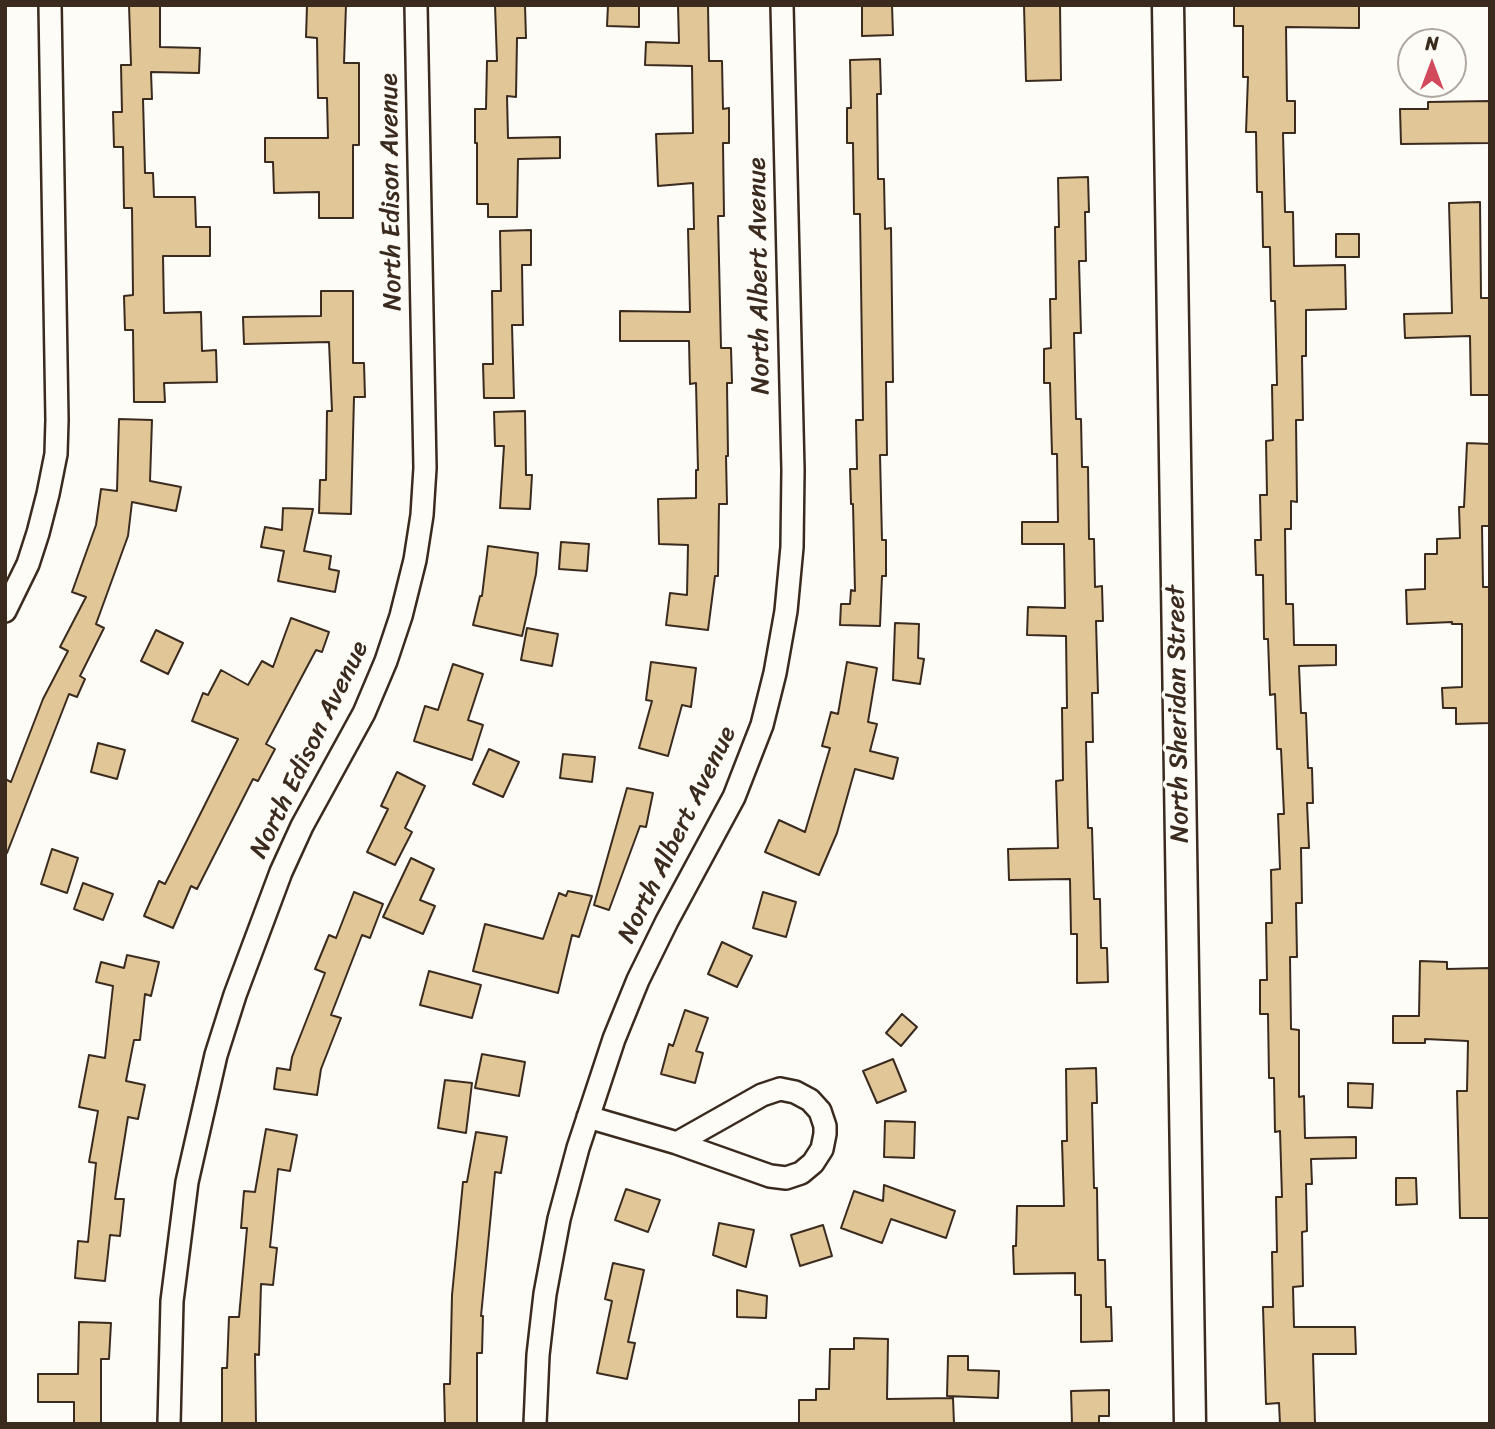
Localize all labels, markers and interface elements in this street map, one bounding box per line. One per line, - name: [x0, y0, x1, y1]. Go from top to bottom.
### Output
- text: N: [1425, 27, 1439, 60]
- north arrow: [1397, 28, 1467, 98]
- street label: North Edison Avenue: [374, 73, 410, 311]
- street label: North Albert Avenue: [742, 157, 778, 395]
- street label: North Sheridan Street: [1161, 585, 1197, 843]
- street label: North Edison Avenue: [244, 636, 376, 864]
- street label: North Albert Avenue: [612, 722, 744, 948]

